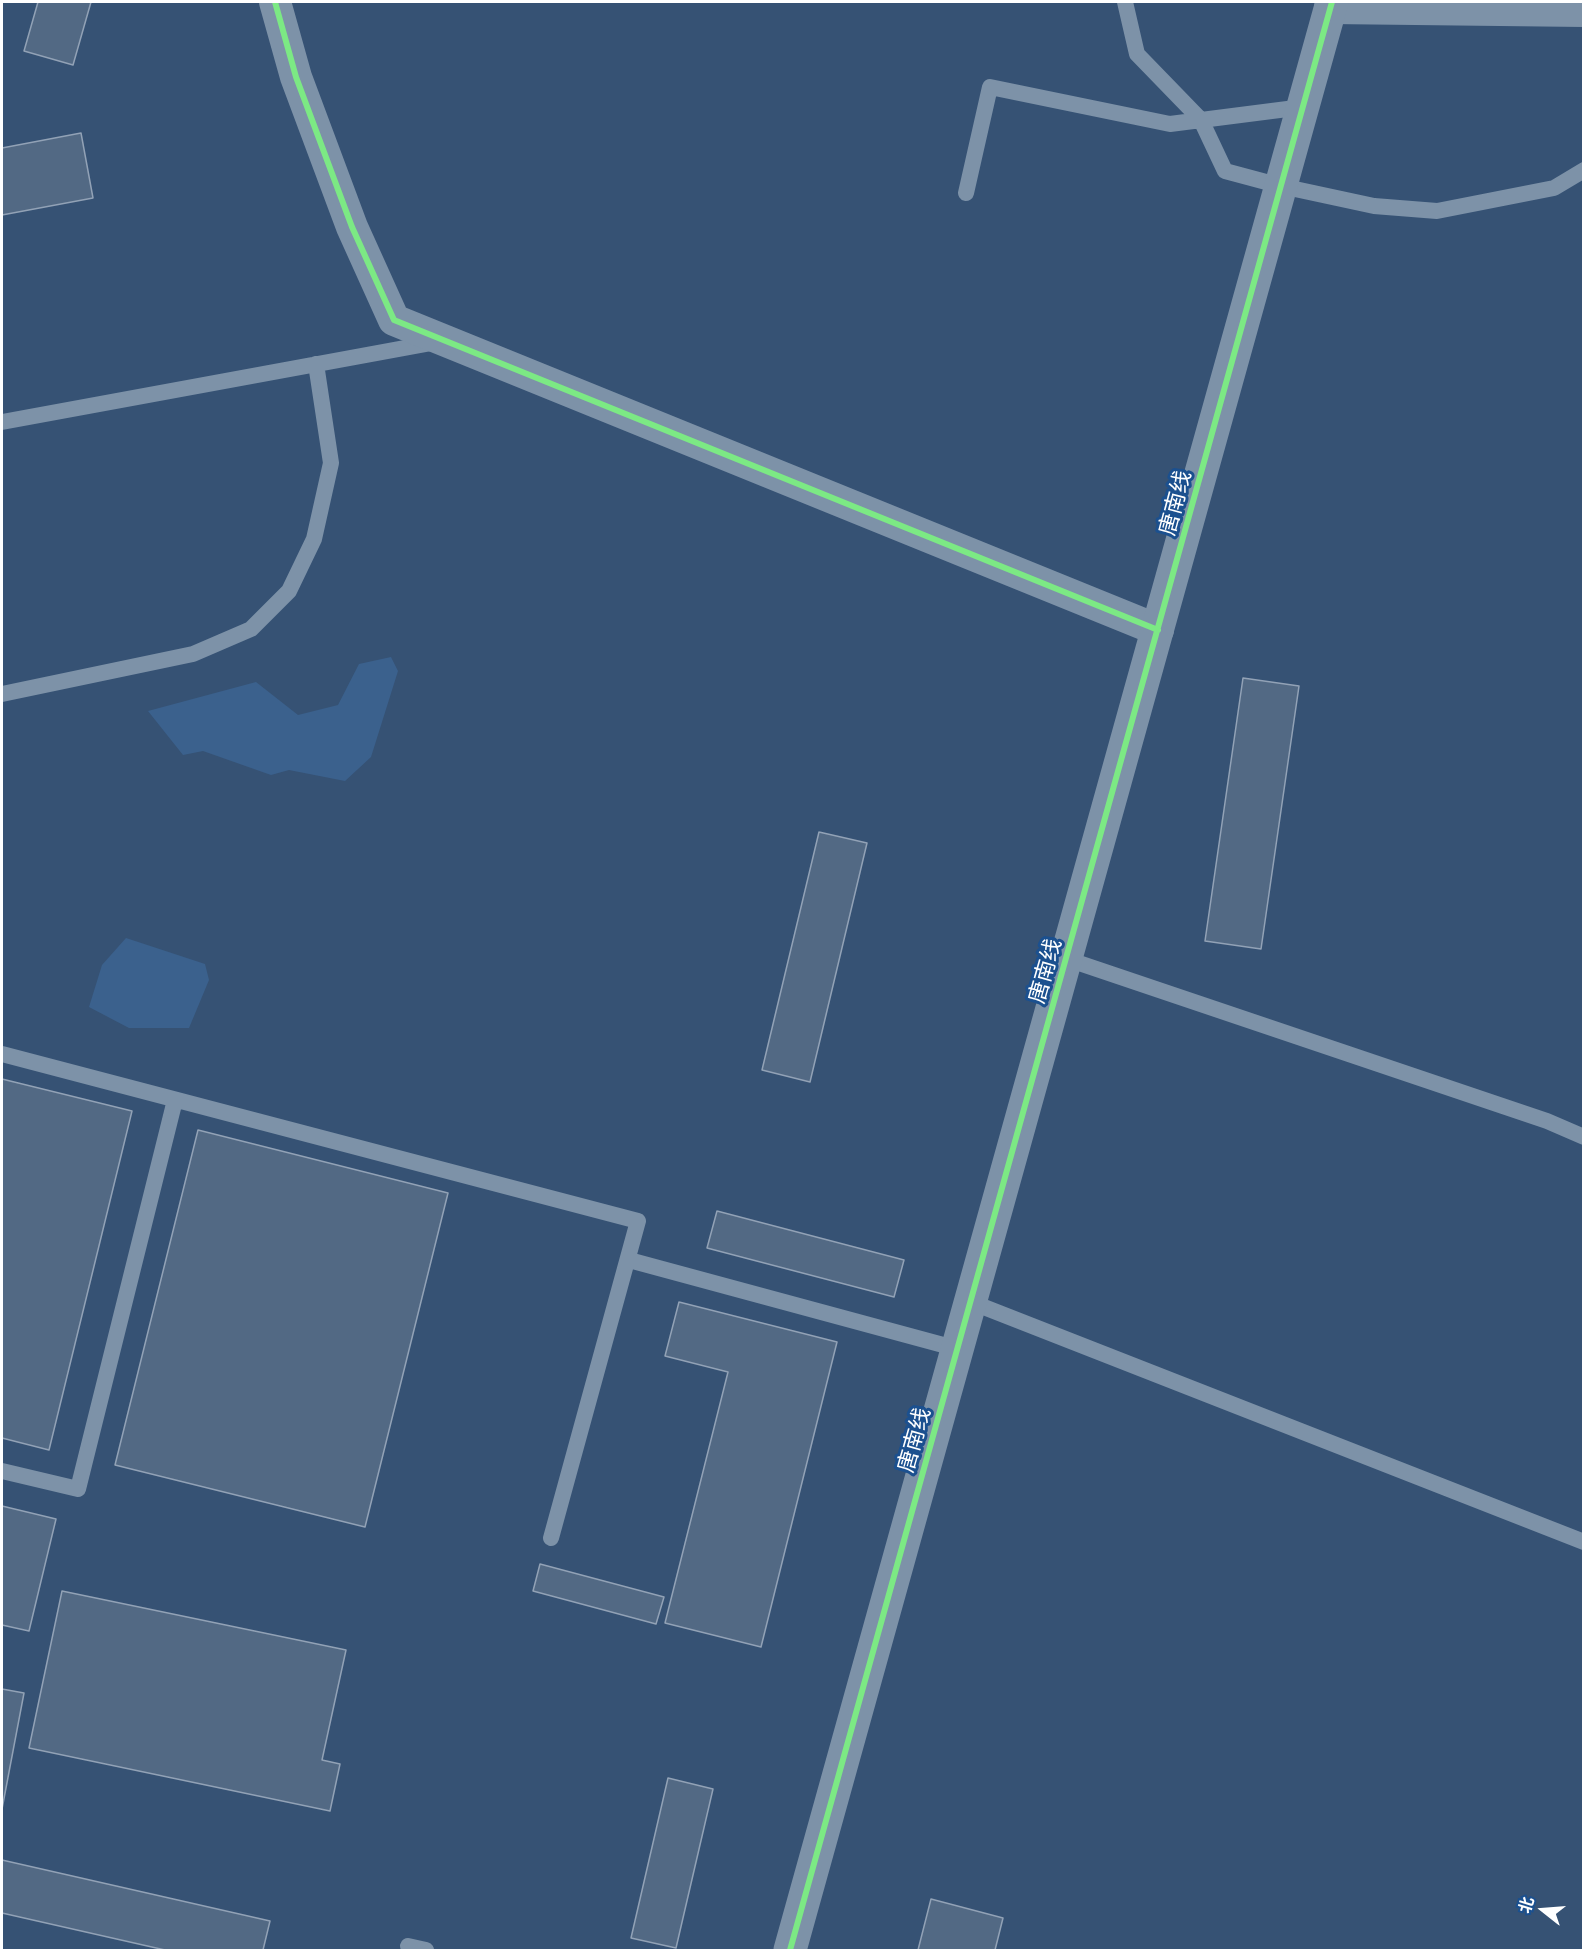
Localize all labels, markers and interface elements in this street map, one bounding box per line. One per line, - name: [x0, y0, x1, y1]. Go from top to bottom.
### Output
- street label: 唐南线: [1154, 468, 1196, 538]
- street label: 唐南线: [1023, 936, 1067, 1006]
- street label: 唐南线: [892, 1405, 936, 1475]
- north arrow: [1513, 1880, 1573, 1940]
- text: 北: [1514, 1894, 1537, 1915]

